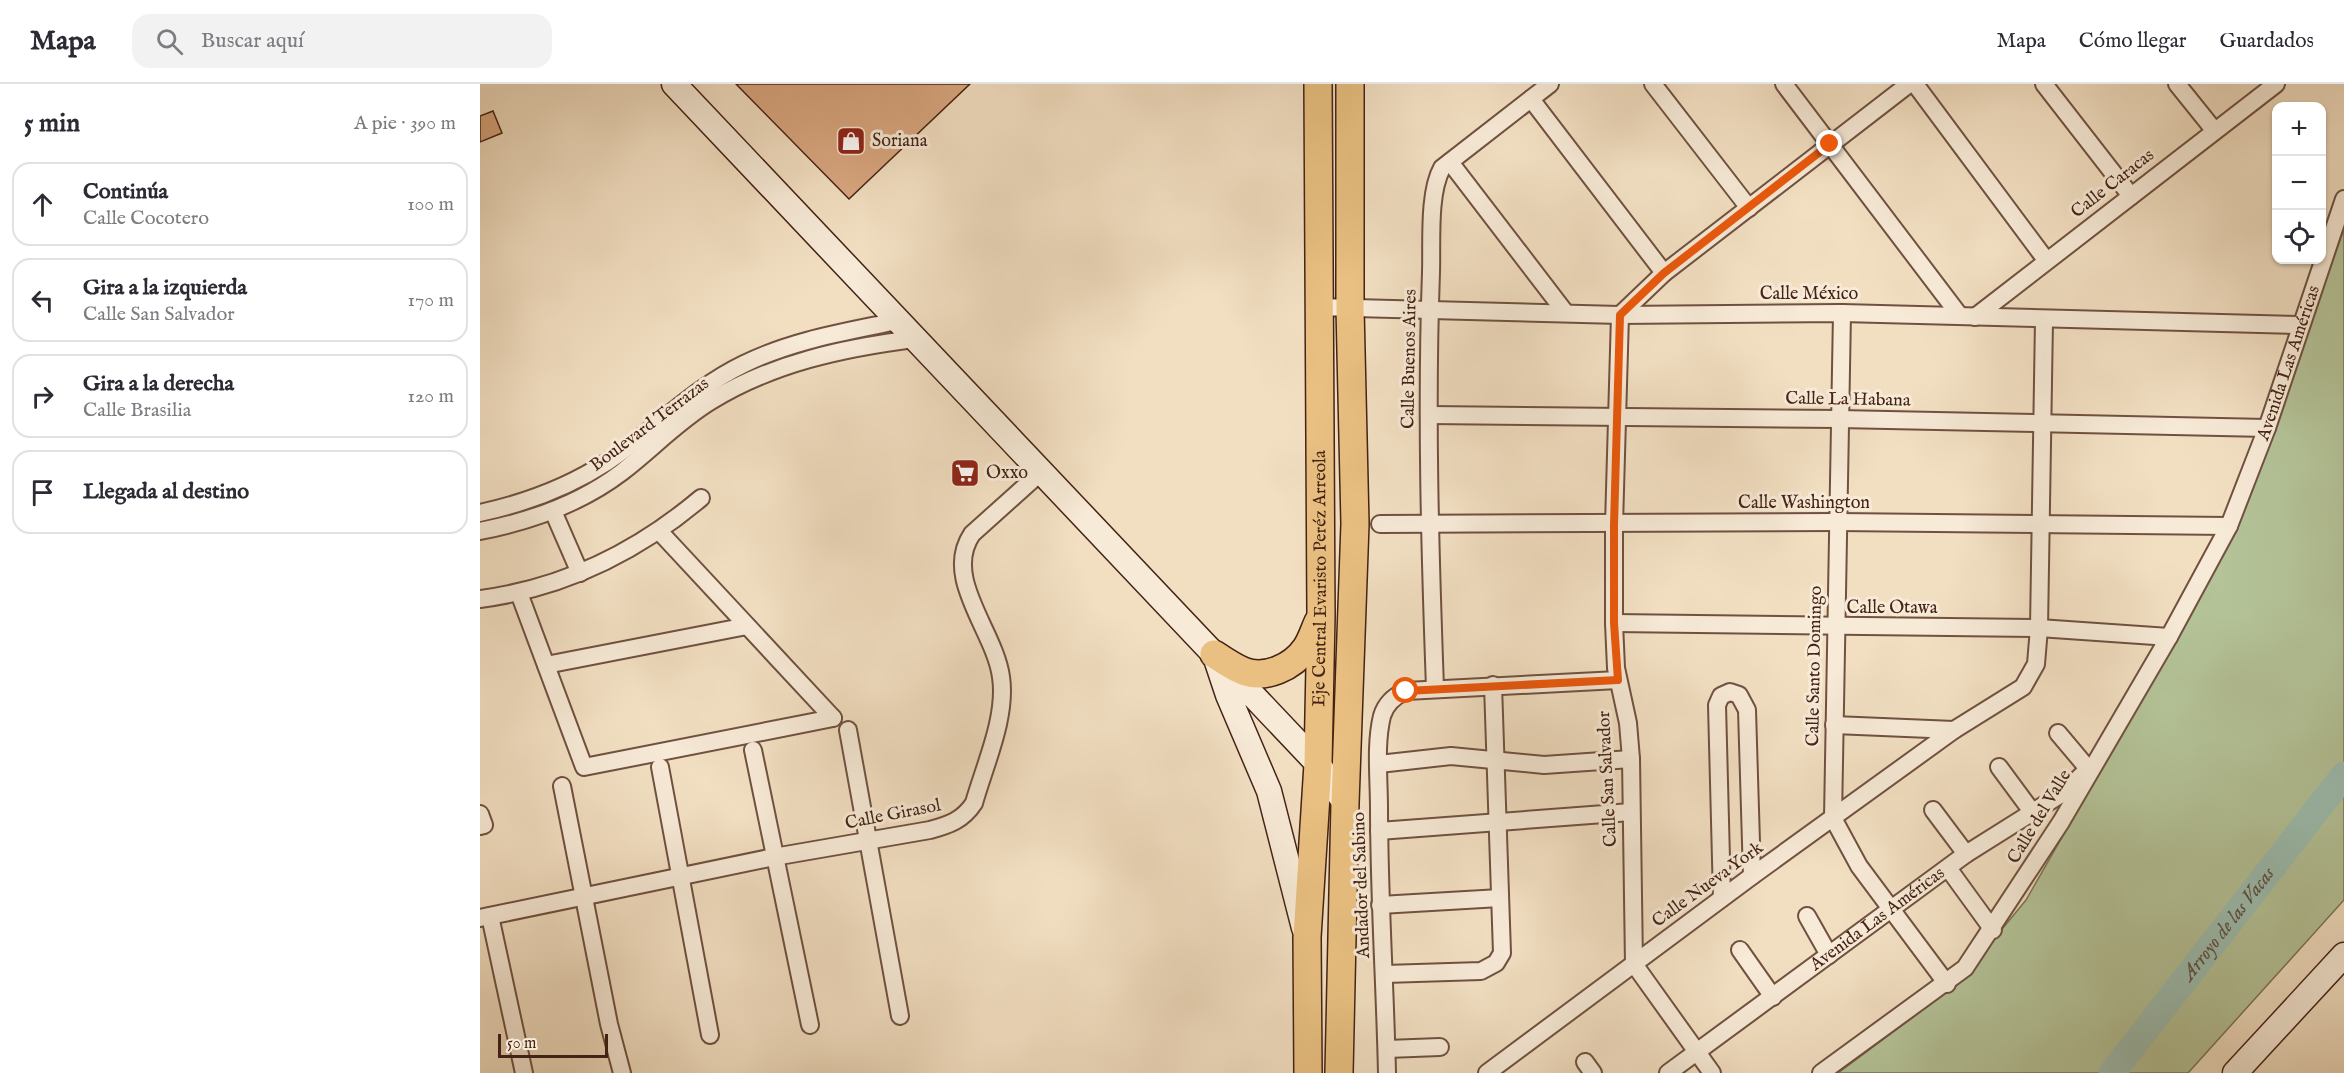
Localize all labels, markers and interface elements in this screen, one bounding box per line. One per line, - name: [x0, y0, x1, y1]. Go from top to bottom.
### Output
- search box: [132, 14, 552, 68]
- text: Mapa: [30, 24, 96, 59]
- icon: search: [153, 25, 186, 58]
- text: Buscar aquí: [201, 27, 304, 55]
- text: Mapa: [1997, 28, 2046, 55]
- text: Cómo llegar: [2079, 28, 2186, 55]
- text: Guardados: [2219, 28, 2314, 55]
- map controls: [2272, 102, 2326, 264]
- button: +: [2272, 102, 2326, 156]
- text: 5 min: [24, 107, 80, 140]
- text: A pie · 390 m: [354, 111, 456, 136]
- shop icon: Soriana: [835, 125, 867, 157]
- place label: Soriana: [872, 130, 928, 153]
- route end: [1816, 130, 1842, 156]
- street label: Calle Caracas: [2067, 144, 2159, 224]
- button: −: [2272, 156, 2326, 210]
- text: Continúa: [83, 178, 168, 206]
- icon: ahead: [26, 188, 59, 221]
- text: 100 m: [407, 192, 454, 217]
- text: Calle Cocotero: [83, 206, 209, 231]
- button: locate: [2272, 210, 2326, 264]
- text: Gira a la izquierda: [83, 274, 247, 302]
- street label: Calle México: [1760, 283, 1859, 306]
- street label: Avenida Las Américas: [2251, 283, 2326, 445]
- icon: left: [26, 284, 59, 317]
- text: 170 m: [408, 288, 454, 313]
- street label: Calle Buenos Aires: [1397, 289, 1423, 429]
- text: Calle San Salvador: [83, 302, 235, 327]
- text: Gira a la derecha: [83, 370, 234, 398]
- street label: Boulevard Terrazas: [586, 373, 714, 477]
- icon: right: [26, 380, 59, 413]
- text: 120 m: [408, 384, 454, 409]
- street label: Calle La Habana: [1785, 387, 1911, 413]
- text: Calle Brasilia: [83, 398, 191, 423]
- street label: Eje Central Evaristo Peréz Arreola: [1308, 450, 1333, 707]
- supermarket icon: Oxxo: [949, 457, 981, 489]
- place label: Oxxo: [986, 462, 1028, 485]
- icon: arrive: [26, 476, 59, 509]
- text: Llegada al destino: [83, 478, 249, 506]
- street label: Calle Washington: [1738, 492, 1870, 515]
- street label: Calle Santo Domingo: [1802, 585, 1828, 747]
- street label: Calle Otawa: [1847, 597, 1938, 620]
- route start: [1392, 677, 1418, 703]
- street label: Calle San Salvador: [1593, 710, 1623, 848]
- street label: Calle del Valle: [2003, 766, 2077, 868]
- street label: Calle Girasol: [843, 794, 943, 836]
- street label: Andador del Sabino: [1348, 811, 1376, 960]
- street label: Calle Nueva York: [1648, 837, 1768, 933]
- street label: Avenida Las Américas: [1805, 862, 1950, 977]
- water label: Arroyo de las Vacas: [2175, 862, 2280, 987]
- scale bar: [498, 1031, 608, 1058]
- text: 50 m: [507, 1034, 536, 1054]

